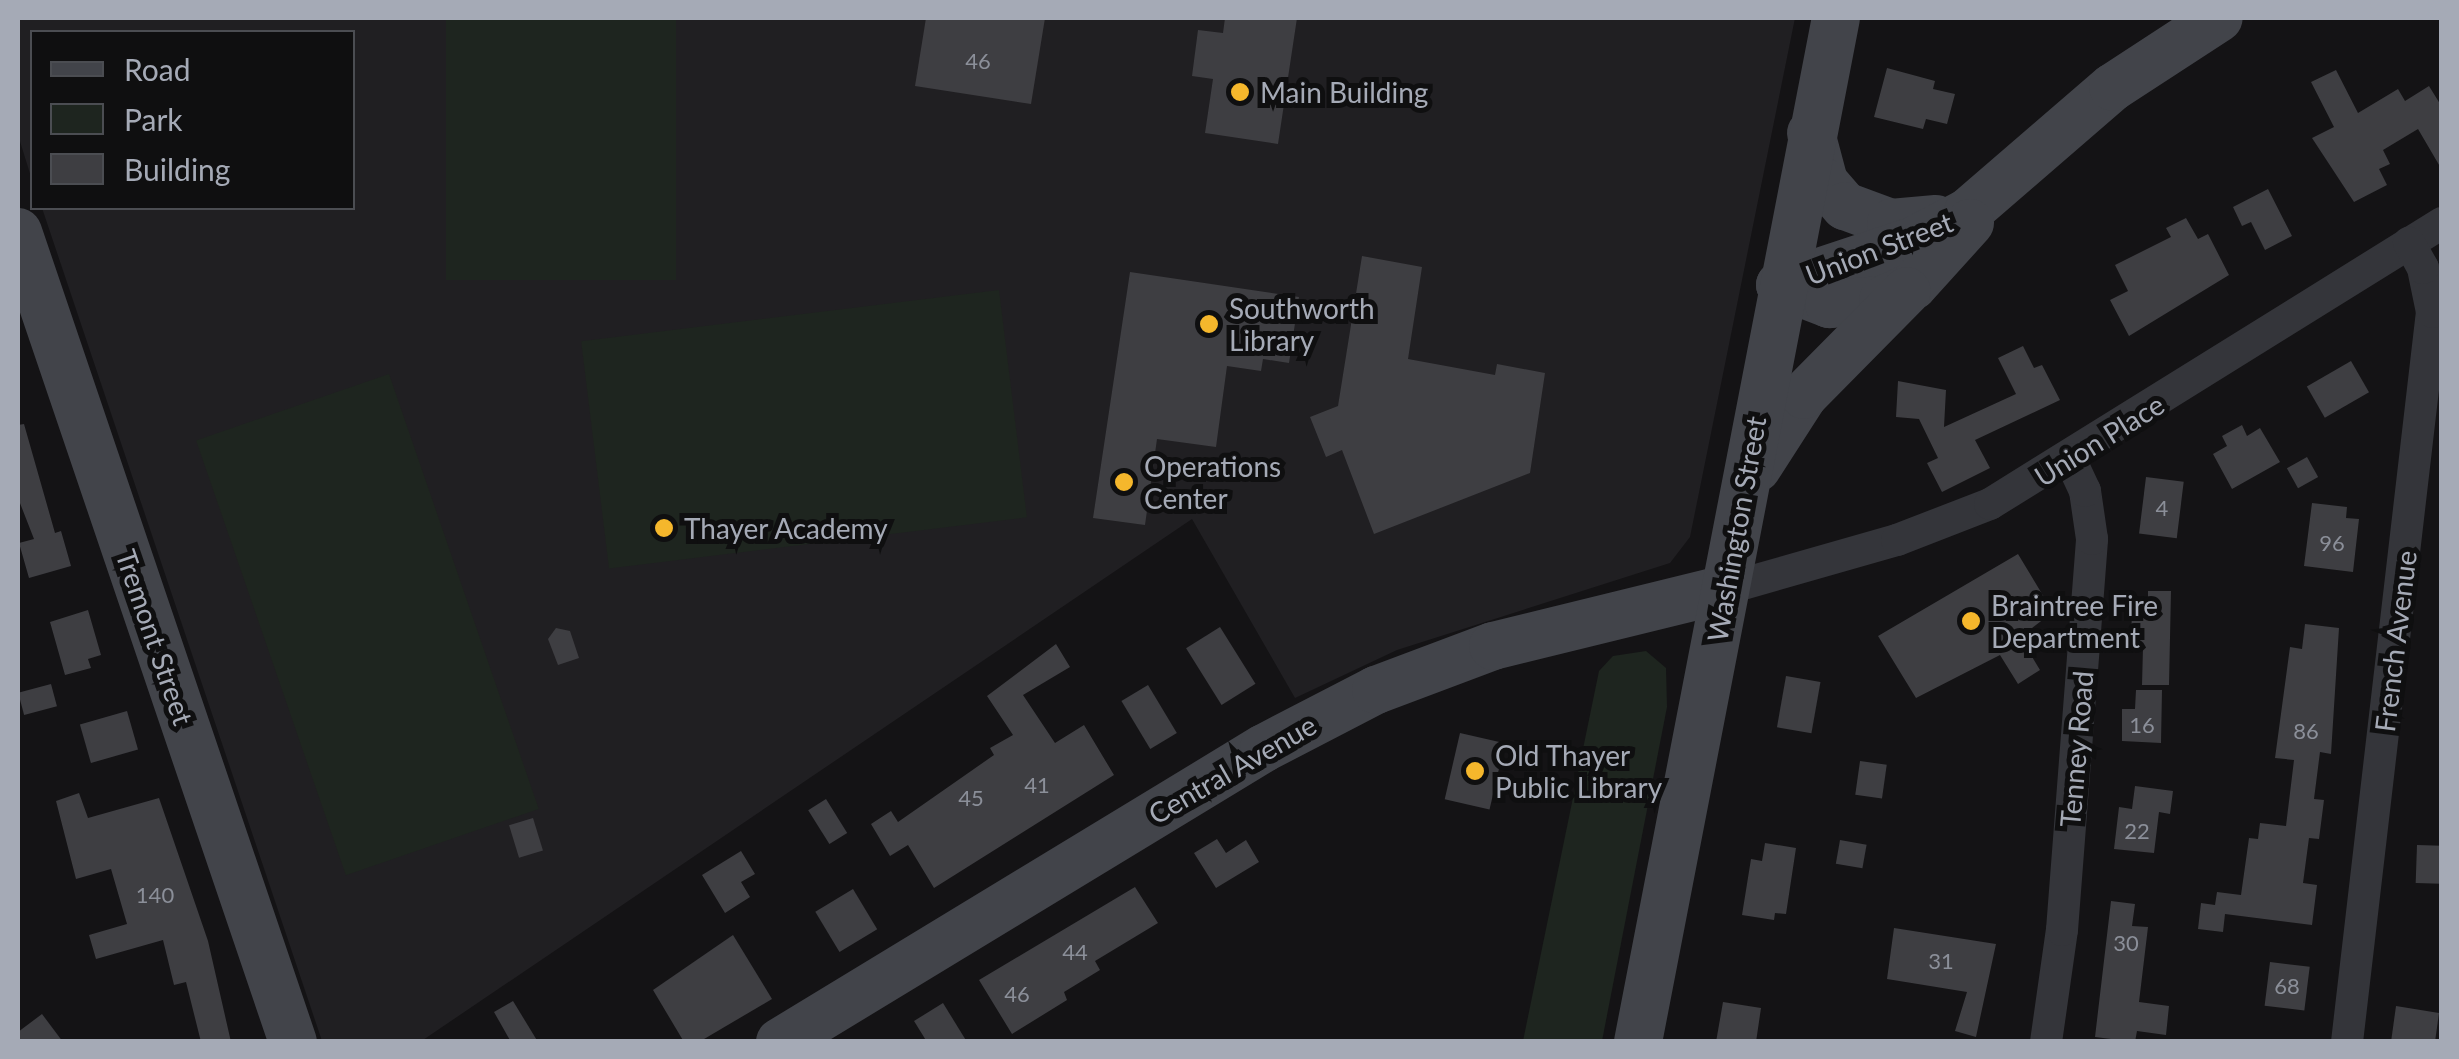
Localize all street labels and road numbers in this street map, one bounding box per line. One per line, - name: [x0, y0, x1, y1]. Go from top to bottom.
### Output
- street label: Union Street: [1801, 205, 1957, 291]
- street label: Union Place: [2028, 387, 2170, 493]
- street label: Washington Street: [1700, 414, 1772, 644]
- street label: Tremont Street: [109, 545, 201, 729]
- street label: French Avenue: [2367, 548, 2423, 734]
- street label: Tenney Road: [2052, 669, 2100, 829]
- street label: Central Avenue: [1142, 707, 1322, 831]

